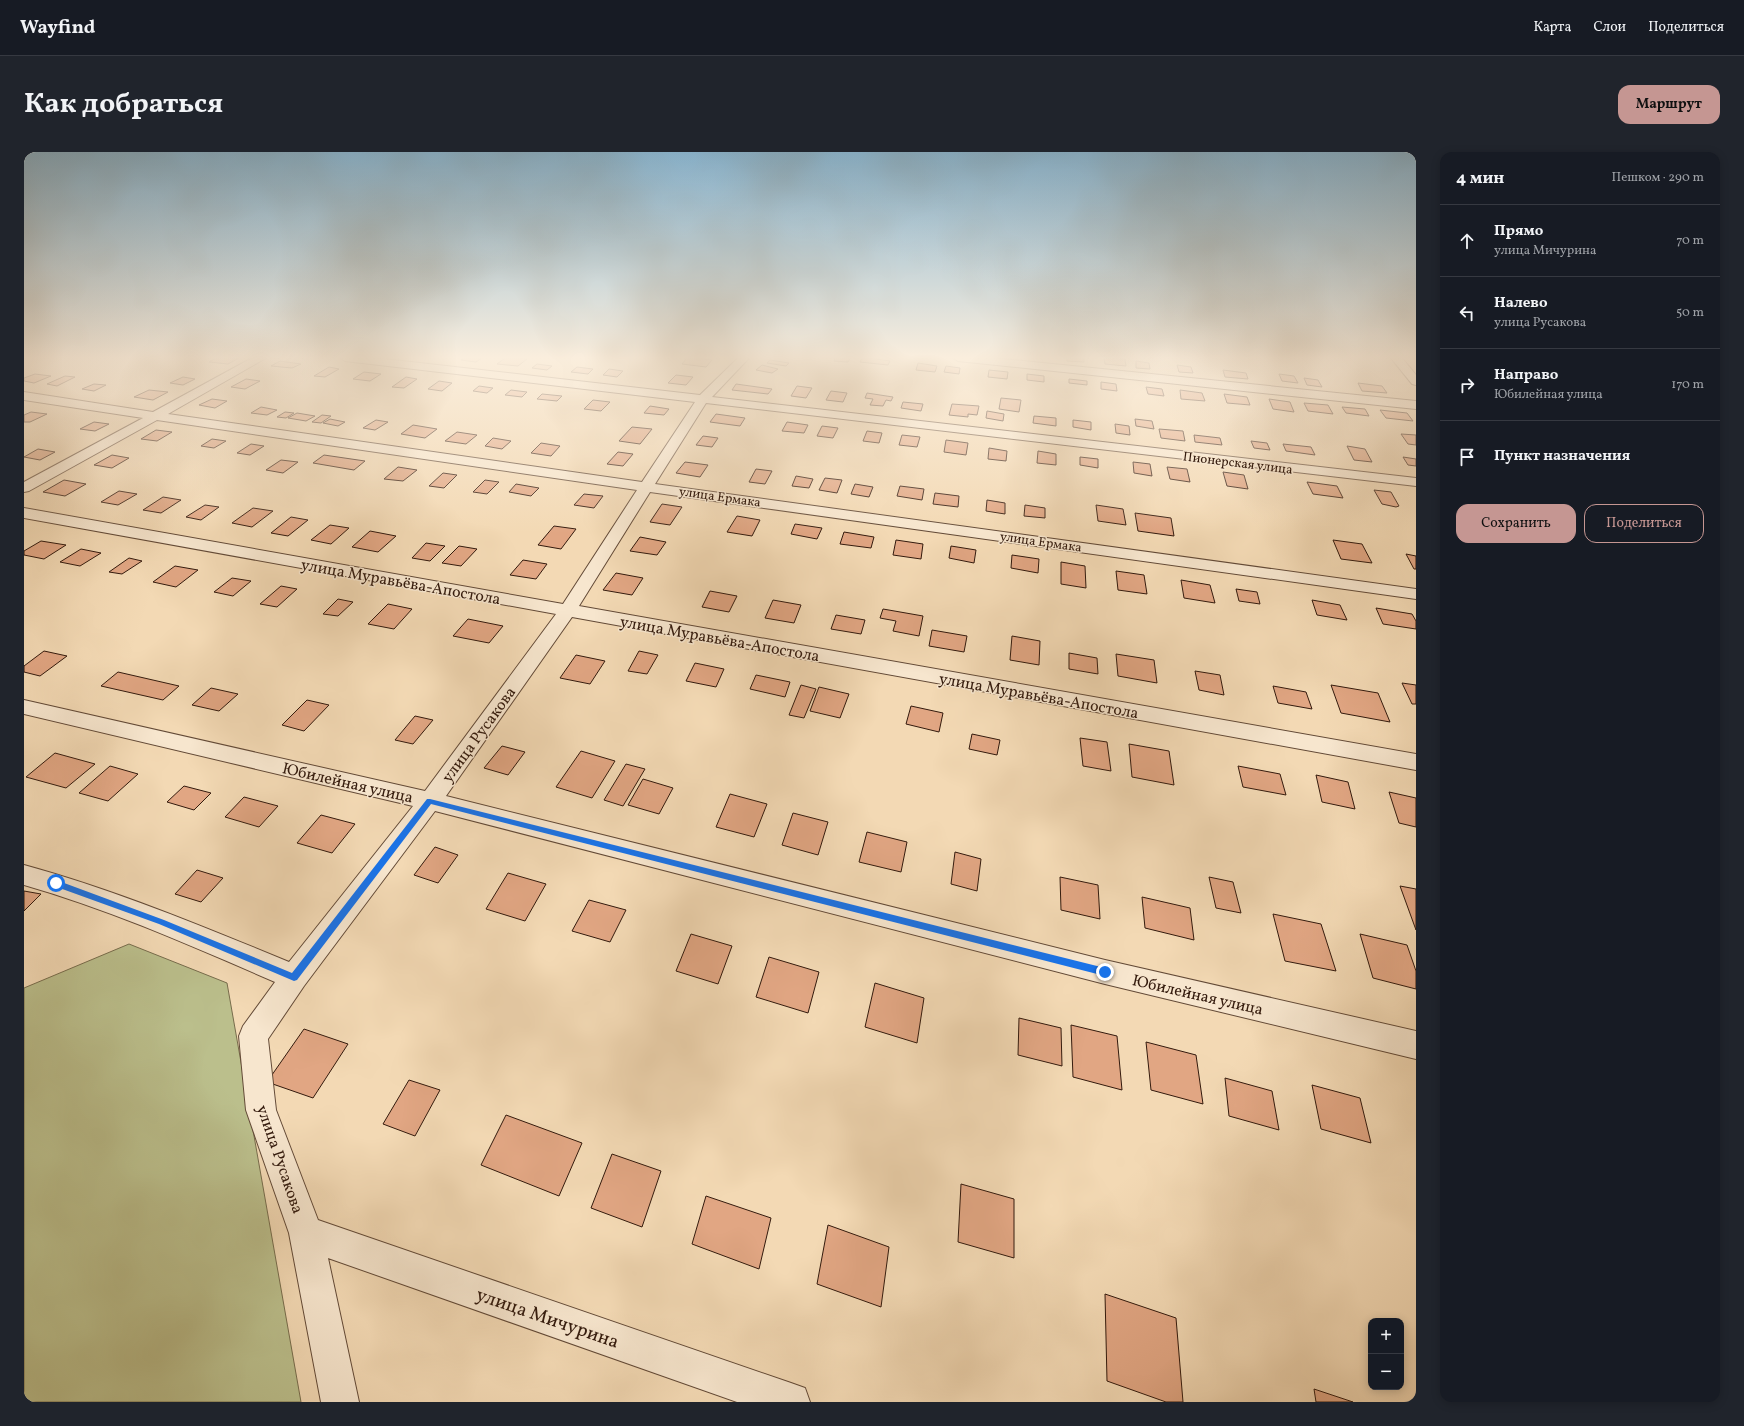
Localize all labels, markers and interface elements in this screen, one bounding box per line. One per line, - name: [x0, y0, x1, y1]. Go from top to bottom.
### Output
- text: Wayfind: [20, 15, 95, 41]
- text: Карта: [1533, 18, 1571, 37]
- text: Слои: [1593, 18, 1626, 37]
- text: Поделиться: [1648, 18, 1724, 37]
- text: Как добраться: [24, 85, 223, 124]
- button: Маршрут: [1618, 85, 1720, 124]
- text: 4 мин: [1456, 167, 1504, 190]
- text: Пешком · 290 m: [1612, 169, 1704, 187]
- text: Прямо: [1494, 221, 1543, 242]
- icon: ahead: [1456, 230, 1478, 252]
- text: 70 m: [1676, 232, 1704, 250]
- text: улица Мичурина: [1494, 242, 1596, 260]
- text: Налево: [1494, 293, 1548, 314]
- icon: left: [1456, 302, 1478, 324]
- text: 50 m: [1676, 304, 1704, 322]
- text: улица Русакова: [1494, 314, 1586, 332]
- text: Направо: [1494, 365, 1558, 386]
- icon: right: [1456, 374, 1478, 396]
- text: 170 m: [1671, 376, 1704, 394]
- text: Юбилейная улица: [1494, 386, 1603, 404]
- icon: arrive: [1456, 446, 1478, 468]
- text: Пункт назначения: [1494, 446, 1630, 467]
- street label: Пионерская улица: [1182, 448, 1294, 480]
- street label: улица Ермака: [678, 483, 762, 513]
- button: Сохранить: [1456, 504, 1576, 543]
- button: Поделиться: [1584, 504, 1704, 543]
- street label: улица Ермака: [999, 528, 1083, 558]
- street label: улица Муравьёва-Апостола: [299, 555, 502, 611]
- street label: улица Муравьёва-Апостола: [618, 612, 821, 668]
- street label: улица Муравьёва-Апостола: [937, 669, 1140, 725]
- street label: улица Русакова: [437, 683, 522, 788]
- street label: Юбилейная улица: [280, 758, 415, 810]
- route start: [47, 874, 65, 892]
- route end: [1096, 963, 1114, 981]
- street label: Юбилейная улица: [1130, 970, 1265, 1022]
- street label: улица Русакова: [250, 1102, 308, 1217]
- street label: улица Мичурина: [472, 1282, 622, 1356]
- map controls: [1368, 1318, 1404, 1390]
- button: +: [1368, 1318, 1404, 1354]
- button: −: [1368, 1354, 1404, 1390]

